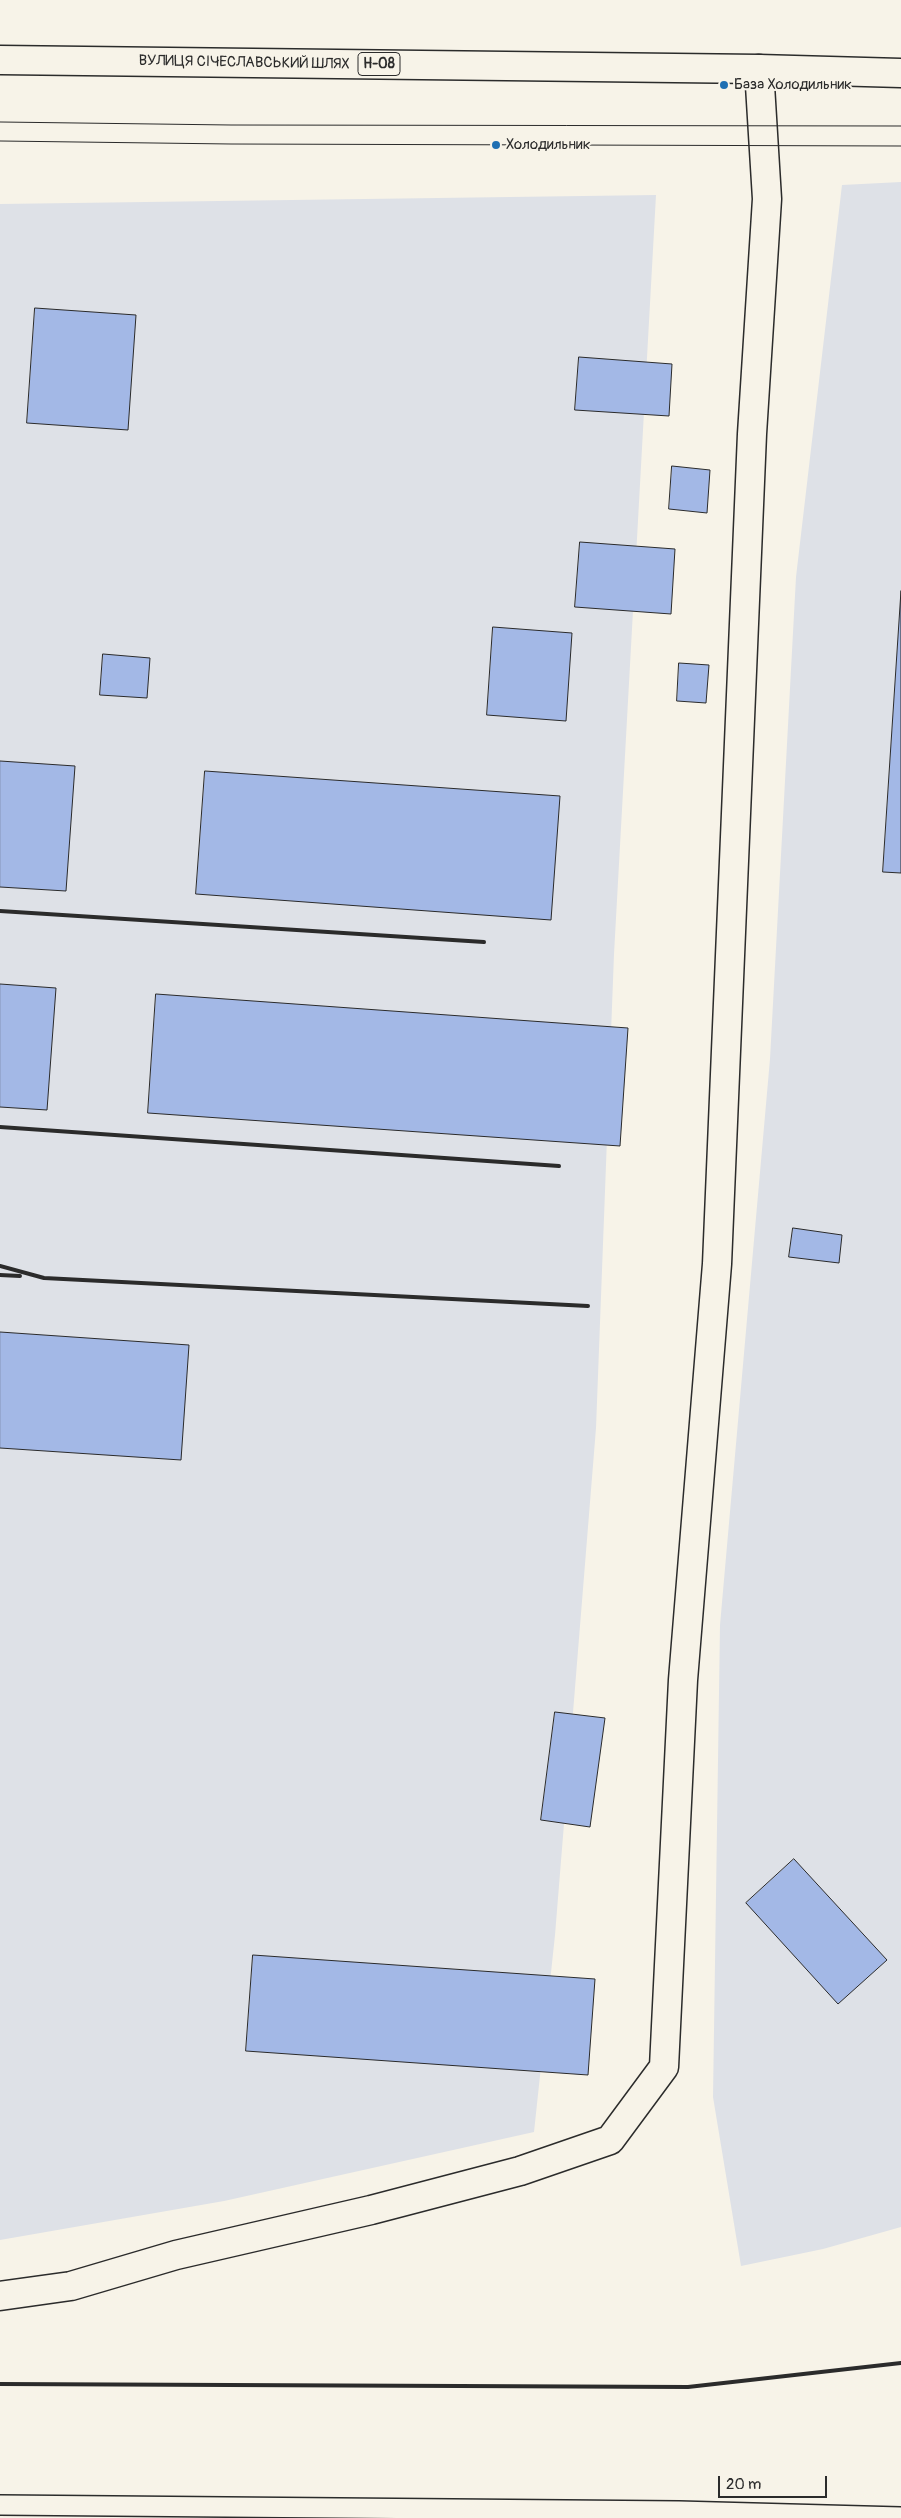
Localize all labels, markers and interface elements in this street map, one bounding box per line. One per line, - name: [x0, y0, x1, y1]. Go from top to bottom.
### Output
- street label: ВУЛИЦЯ СІЧЕСЛАВСЬКИЙ ШЛЯХ: [138, 52, 350, 74]
- road number: Н-08: [358, 52, 400, 76]
- place label: База Холодильник: [734, 76, 852, 94]
- marker: База Холодильник: [718, 79, 730, 91]
- place label: Холодильник: [506, 136, 590, 154]
- marker: Холодильник: [490, 139, 502, 151]
- scale bar: [721, 2466, 830, 2498]
- text: 20 m: [726, 2475, 761, 2494]

